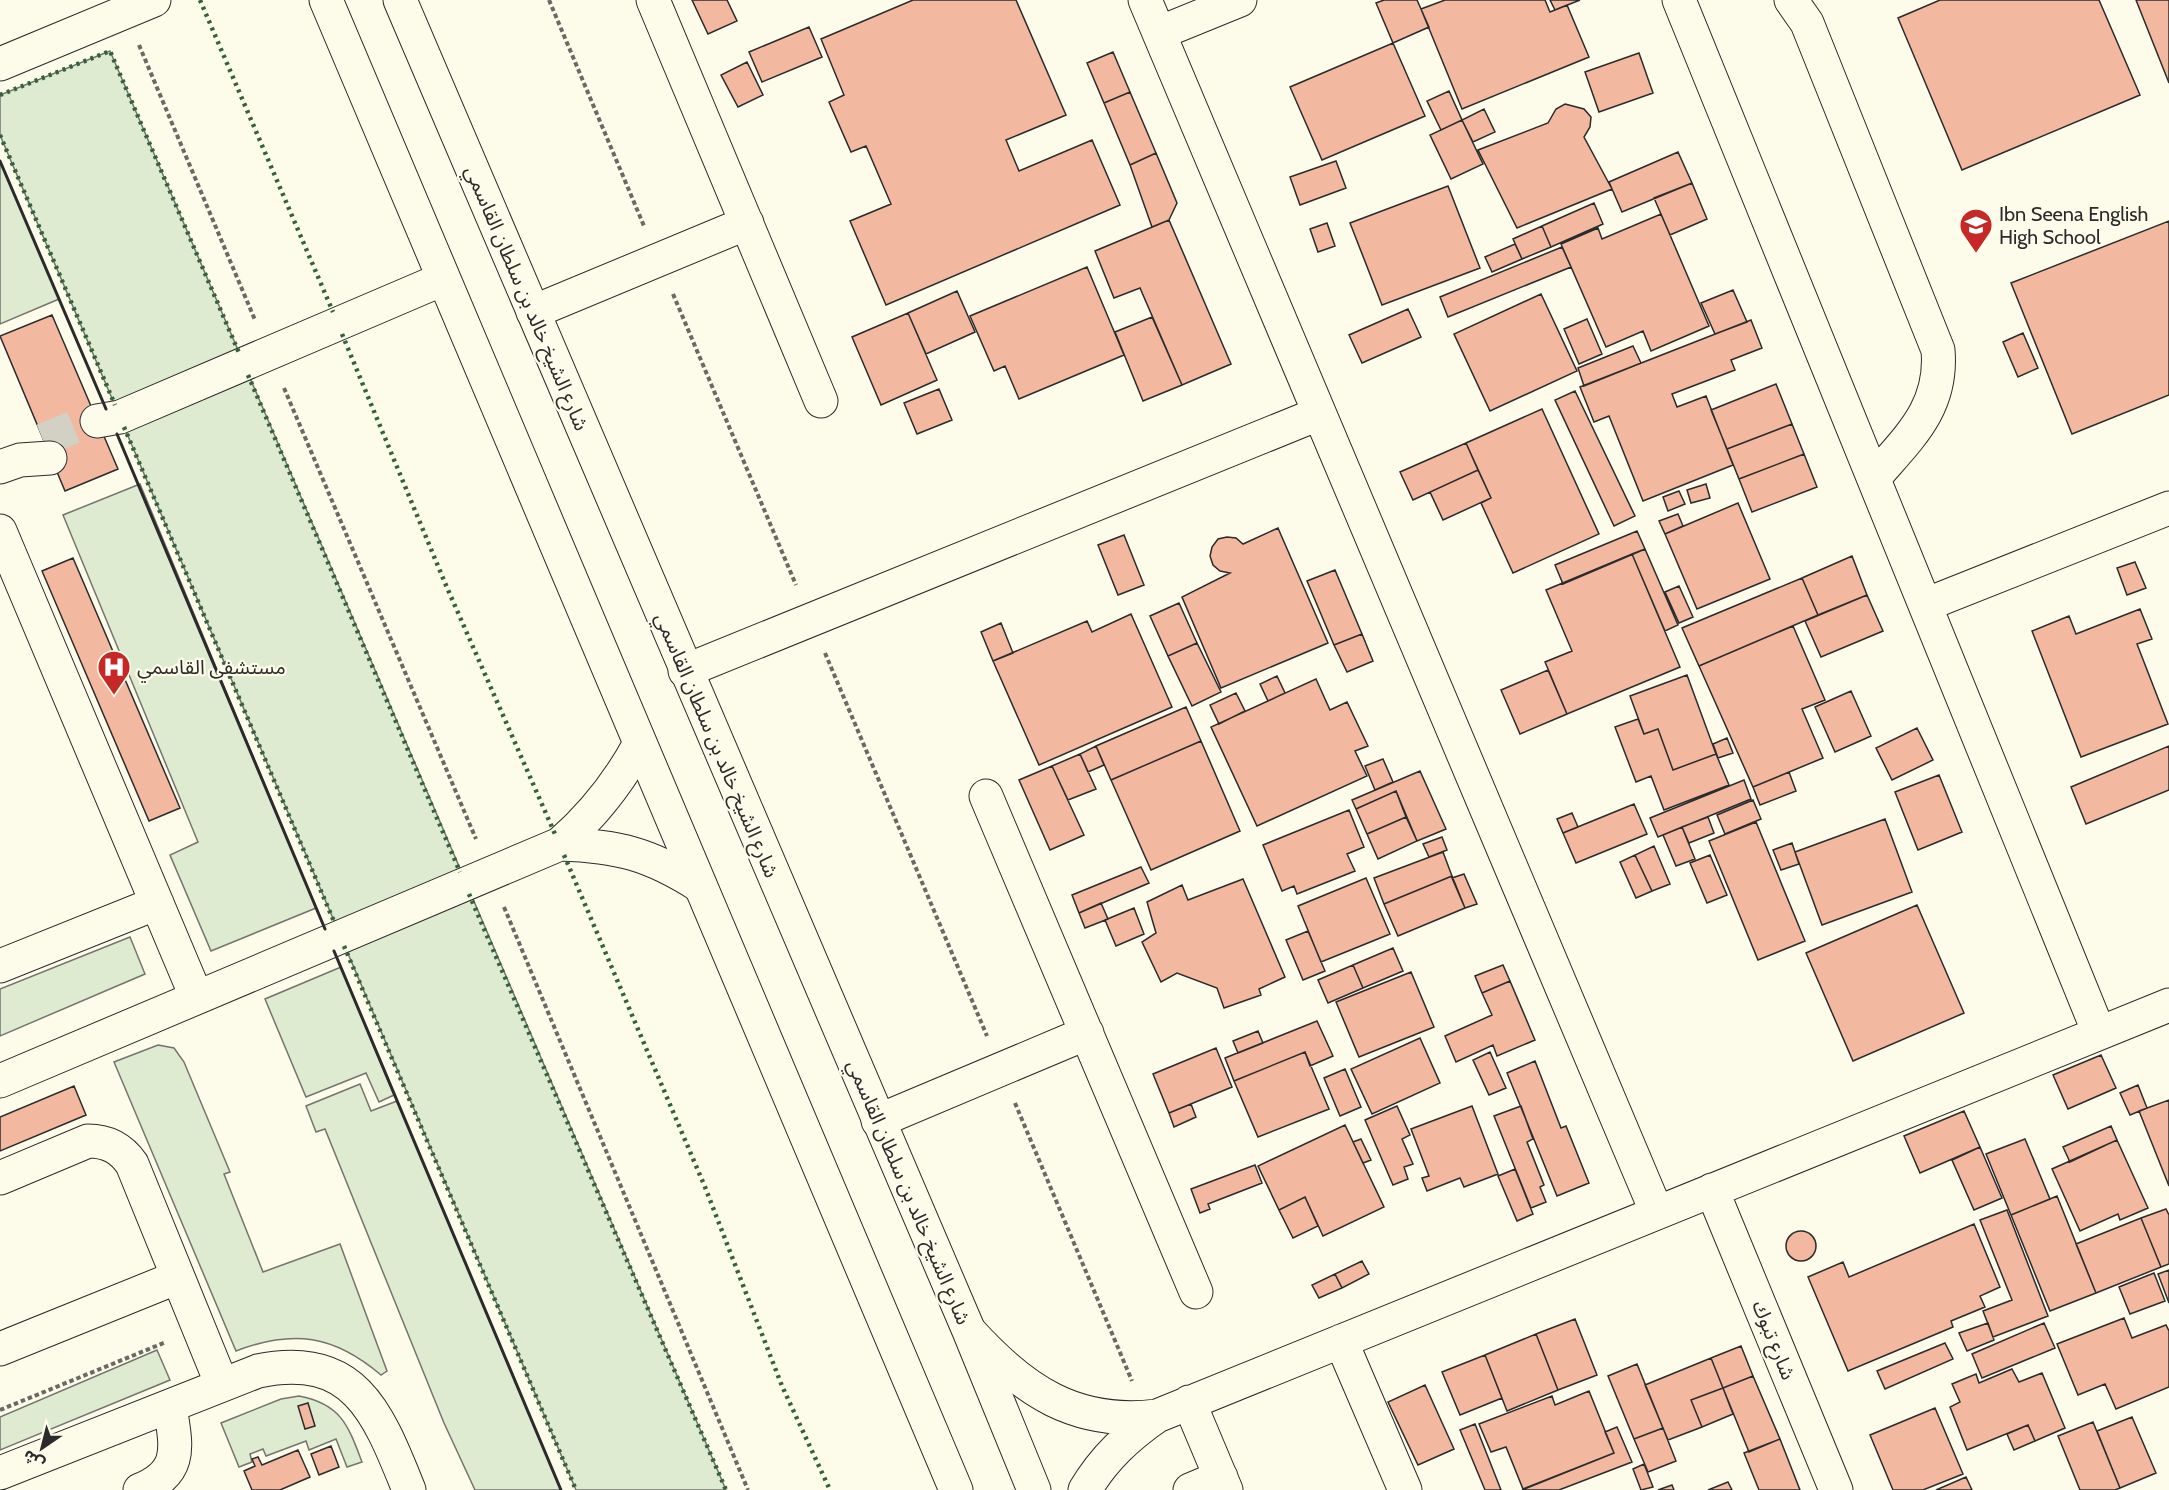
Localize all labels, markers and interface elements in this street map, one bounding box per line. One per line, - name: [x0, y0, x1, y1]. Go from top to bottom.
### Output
- street label: شارع الشيخ خالد بن سلطان القاسمي: [457, 162, 594, 435]
- place label: Ibn Seena English High School: [1999, 202, 2148, 249]
- school or university icon: Ibn Seena English High School: [1958, 207, 1994, 254]
- street label: شارع الشيخ خالد بن سلطان القاسمي: [647, 609, 784, 882]
- hospital icon: مستشفى القاسمي: [96, 649, 132, 696]
- place label: مستشفى القاسمي: [137, 655, 286, 683]
- street label: شارع الشيخ خالد بن سلطان القاسمي: [839, 1056, 976, 1329]
- street label: شارع تبوك: [1744, 1297, 1801, 1384]
- north arrow: [12, 1418, 72, 1478]
- text: ش: [19, 1446, 48, 1474]

